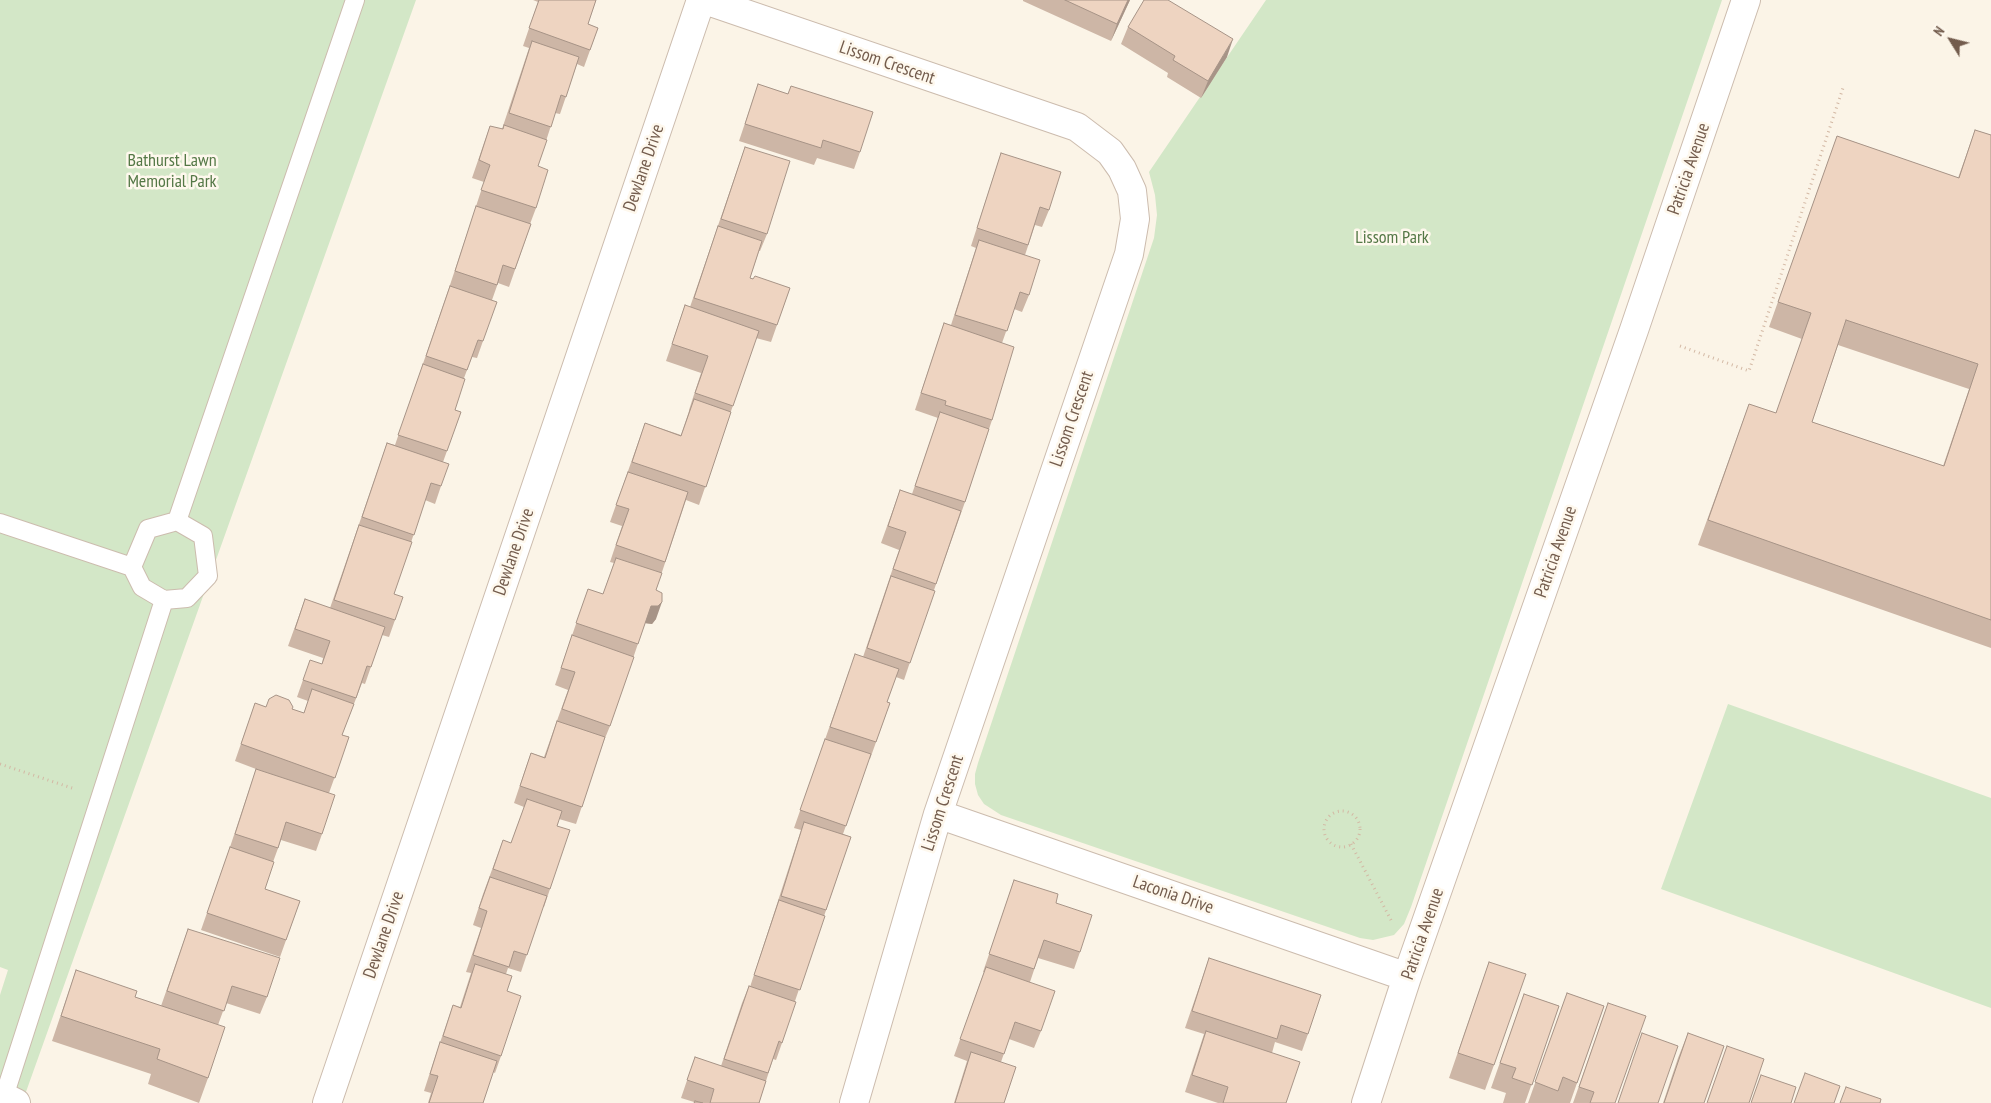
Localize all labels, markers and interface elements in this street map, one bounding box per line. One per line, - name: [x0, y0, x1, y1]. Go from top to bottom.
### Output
- north arrow: [1926, 15, 1976, 65]
- text: N: [1929, 23, 1948, 40]
- street label: Lissom Crescent: [836, 37, 938, 89]
- street label: Patricia Avenue: [1663, 120, 1715, 218]
- street label: Dewlane Drive: [619, 122, 669, 214]
- park label: Bathurst Lawn Memorial Park: [127, 150, 217, 192]
- park label: Lissom Park: [1355, 227, 1429, 249]
- street label: Lissom Crescent: [1046, 368, 1098, 470]
- street label: Patricia Avenue: [1530, 503, 1582, 601]
- street label: Dewlane Drive: [489, 506, 539, 598]
- street label: Lissom Crescent: [917, 752, 969, 854]
- street label: Laconia Drive: [1130, 871, 1216, 919]
- street label: Patricia Avenue: [1397, 885, 1449, 983]
- street label: Dewlane Drive: [359, 889, 409, 981]

